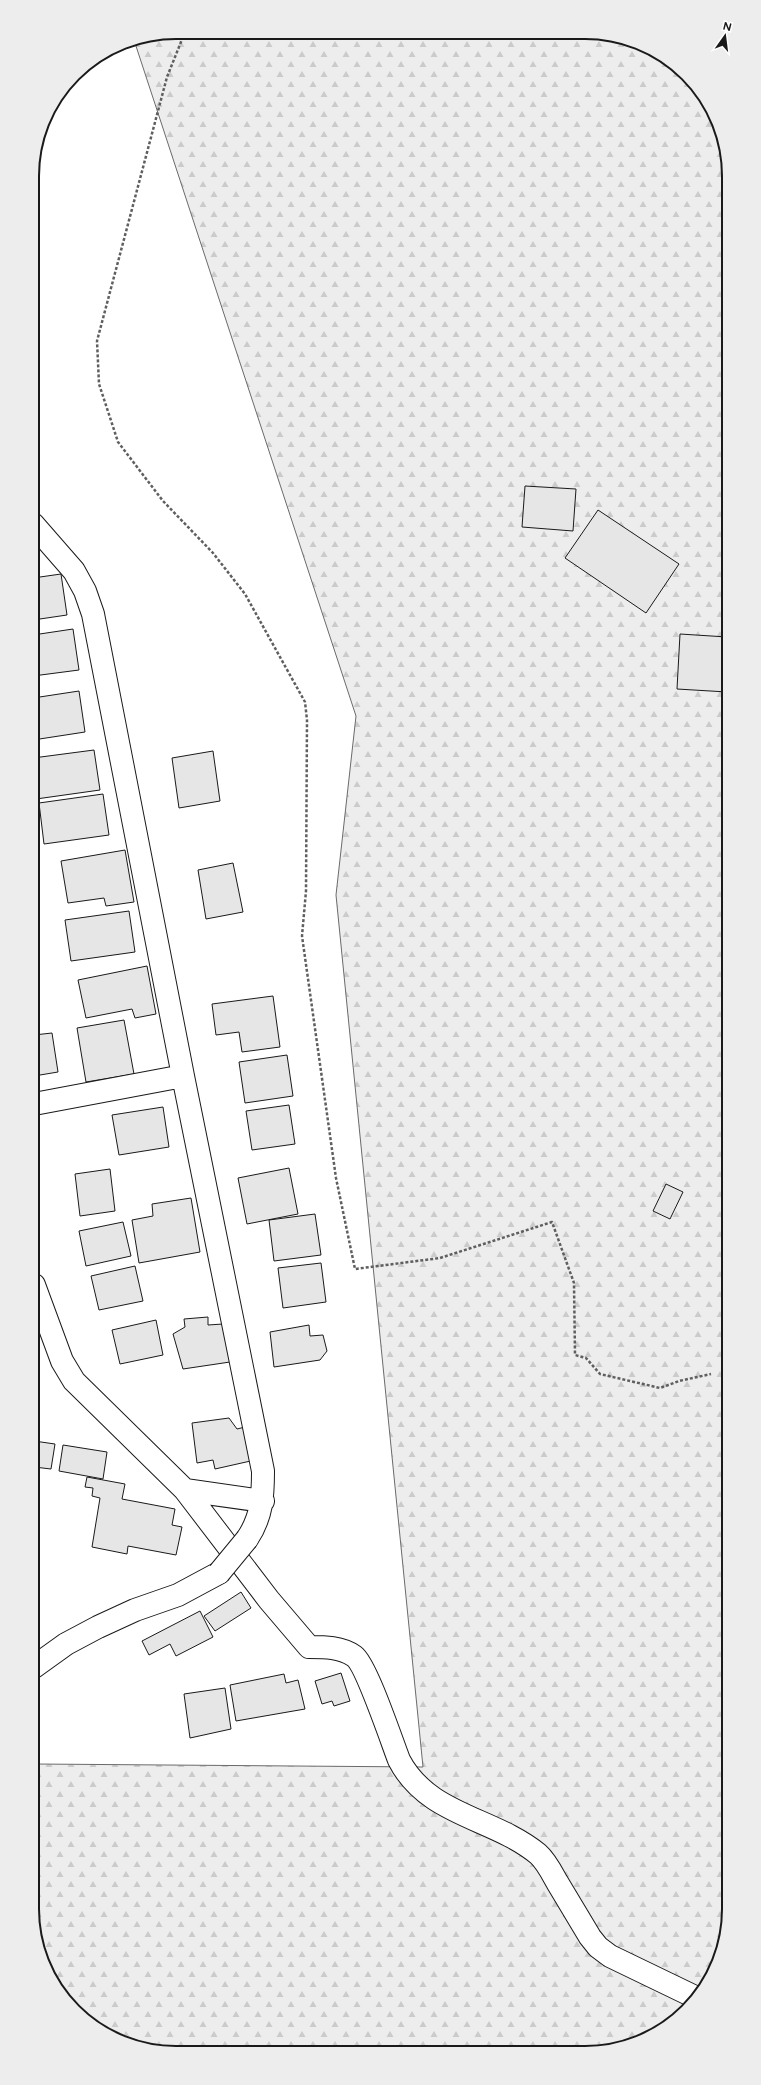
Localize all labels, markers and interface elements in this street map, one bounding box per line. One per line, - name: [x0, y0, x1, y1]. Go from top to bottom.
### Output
- north arrow: [705, 16, 745, 56]
- text: N: [722, 19, 733, 34]

